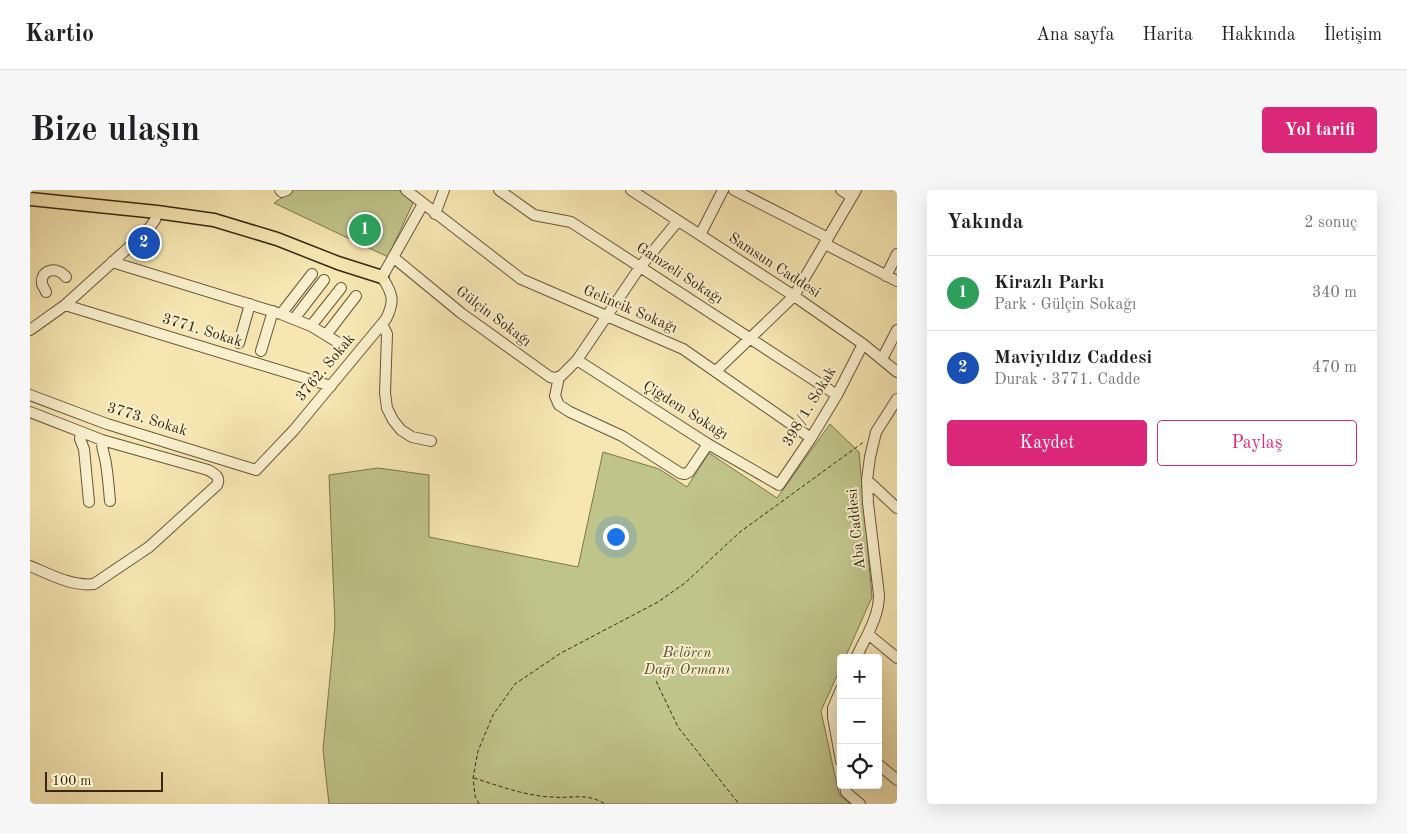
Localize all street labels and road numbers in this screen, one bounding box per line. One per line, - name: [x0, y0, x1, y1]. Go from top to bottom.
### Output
- street label: Samsun Caddesi: [725, 231, 823, 301]
- street label: Gamzeli Sokağı: [633, 240, 725, 308]
- street label: Gelincik Sokağı: [581, 283, 679, 337]
- street label: Gülçin Sokağı: [453, 284, 533, 350]
- street label: 3771. Sokak: [160, 312, 244, 350]
- street label: 3762. Sokak: [294, 331, 359, 405]
- street label: 398/1. Sokak: [780, 365, 840, 449]
- street label: Çiğdem Sokağı: [640, 379, 730, 443]
- street label: 3773. Sokak: [105, 401, 189, 439]
- street label: Aba Caddesi: [845, 488, 869, 570]

